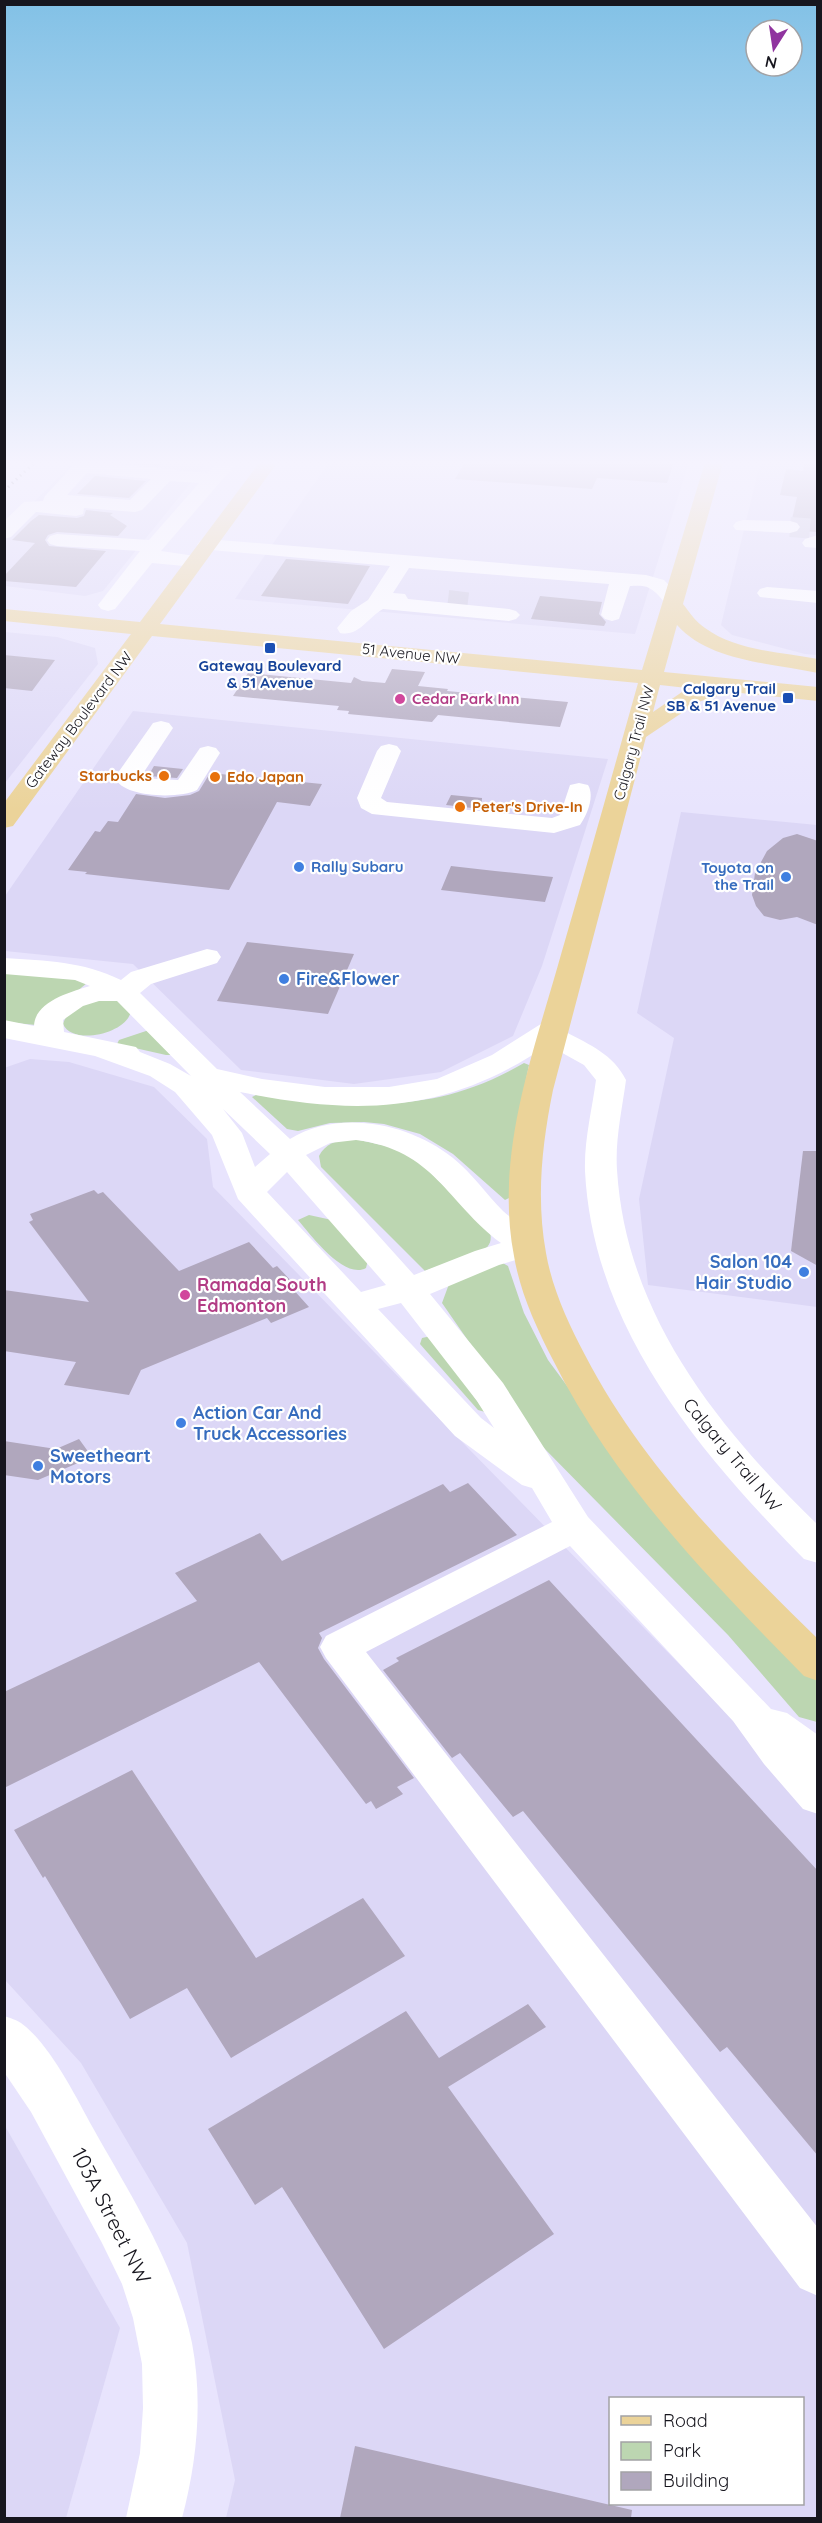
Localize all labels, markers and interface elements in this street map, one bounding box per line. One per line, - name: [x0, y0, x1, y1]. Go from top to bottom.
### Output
- north arrow: [744, 18, 804, 78]
- text: N: [763, 52, 779, 74]
- street label: 51 Avenue NW: [361, 639, 462, 668]
- marker: Gateway Boulevard & 51 Avenue: [263, 641, 277, 655]
- street label: Gateway Boulevard NW: [21, 647, 137, 792]
- place label: Gateway Boulevard & 51 Avenue: [198, 656, 342, 692]
- place label: Calgary Trail SB & 51 Avenue: [667, 679, 776, 715]
- street label: Calgary Trail NW: [609, 683, 658, 802]
- place label: Cedar Park Inn: [412, 689, 519, 708]
- marker: Calgary Trail SB & 51 Avenue: [781, 691, 795, 705]
- marker: Cedar Park Inn: [393, 692, 407, 706]
- place label: Starbucks: [79, 766, 152, 785]
- place label: Edo Japan: [227, 767, 304, 786]
- marker: Starbucks: [157, 769, 171, 783]
- marker: Edo Japan: [208, 770, 222, 784]
- place label: Peter's Drive-In: [472, 797, 583, 816]
- marker: Peter's Drive-In: [453, 800, 467, 814]
- place label: Rally Subaru: [311, 857, 404, 876]
- place label: Toyota on the Trail: [701, 858, 774, 894]
- marker: Rally Subaru: [292, 860, 306, 874]
- marker: Toyota on the Trail: [779, 870, 793, 884]
- place label: Fire&Flower: [296, 967, 400, 990]
- marker: Fire&Flower: [277, 972, 291, 986]
- place label: Salon 104 Hair Studio: [695, 1250, 792, 1294]
- marker: Salon 104 Hair Studio: [797, 1265, 811, 1279]
- place label: Ramada South Edmonton: [197, 1273, 327, 1317]
- marker: Ramada South Edmonton: [178, 1288, 192, 1302]
- street label: Calgary Trail NW: [678, 1393, 787, 1516]
- place label: Action Car And Truck Accessories: [193, 1401, 347, 1445]
- marker: Action Car And Truck Accessories: [174, 1416, 188, 1430]
- place label: Sweetheart Motors: [50, 1444, 151, 1488]
- marker: Sweetheart Motors: [31, 1459, 45, 1473]
- street label: 103A Street NW: [66, 2143, 157, 2288]
- legend: [609, 2397, 804, 2505]
- text: Road: [663, 2409, 708, 2432]
- text: Park: [663, 2439, 701, 2462]
- text: Building: [663, 2469, 729, 2492]

